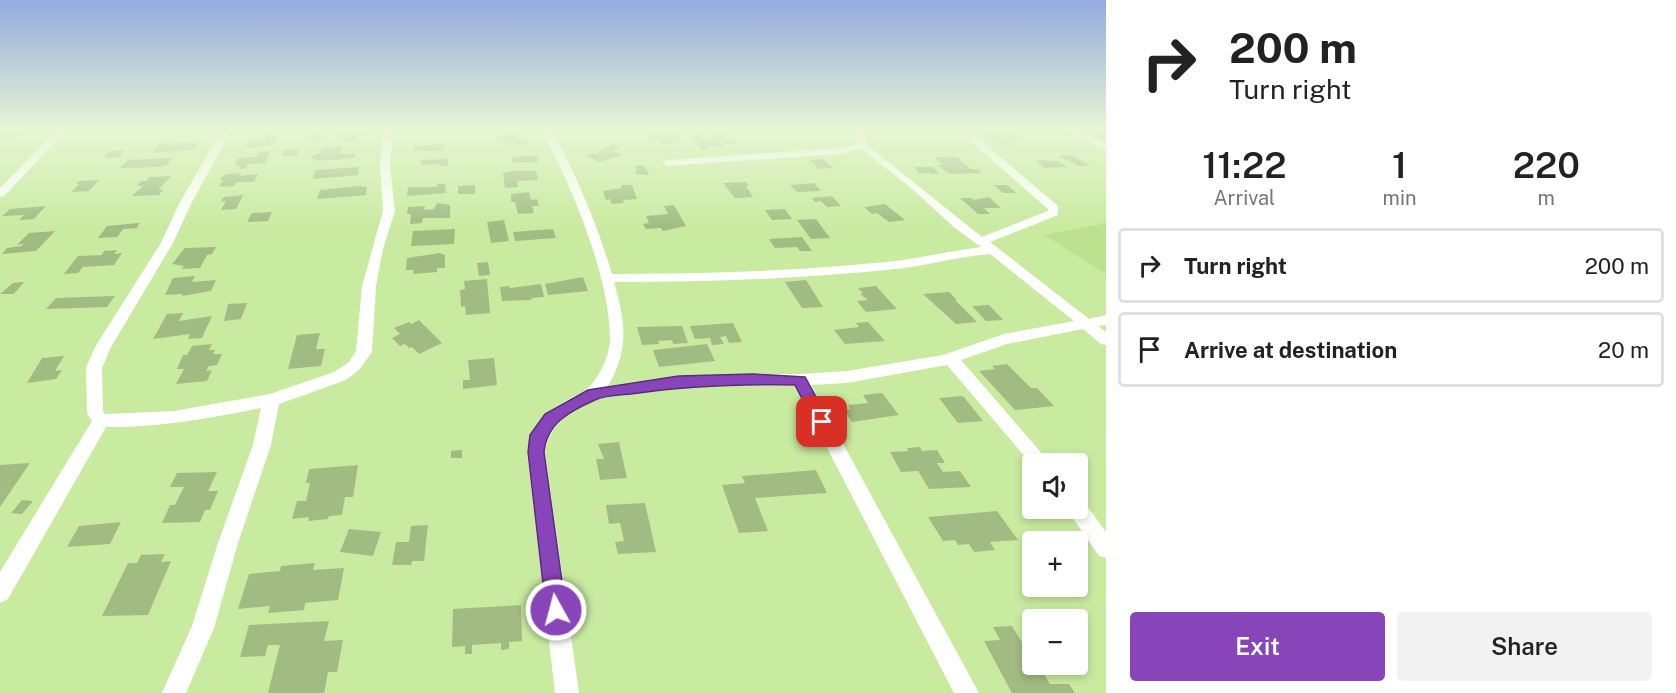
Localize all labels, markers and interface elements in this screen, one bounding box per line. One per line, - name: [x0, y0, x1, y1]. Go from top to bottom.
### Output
- text: 200 m: [1229, 23, 1357, 72]
- icon: right: [1130, 24, 1208, 102]
- text: Turn right: [1229, 73, 1352, 105]
- text: 11:22: [1202, 144, 1286, 186]
- text: 1: [1392, 144, 1407, 186]
- text: 220: [1513, 144, 1580, 186]
- text: Arrival: [1213, 186, 1275, 210]
- text: min: [1383, 186, 1417, 210]
- text: m: [1538, 186, 1555, 210]
- icon: right: [1133, 249, 1166, 282]
- text: Turn right: [1184, 253, 1287, 279]
- text: 200 m: [1585, 253, 1649, 279]
- icon: arrive: [1133, 333, 1166, 366]
- text: Arrive at destination: [1184, 337, 1397, 363]
- text: 20 m: [1598, 337, 1649, 363]
- pin: [796, 396, 847, 447]
- icon: arrive: [805, 405, 838, 438]
- map controls: [1022, 453, 1088, 675]
- button: sound: [1022, 453, 1088, 519]
- button: +: [1022, 531, 1088, 597]
- position arrow: [524, 578, 588, 642]
- button: −: [1022, 609, 1088, 675]
- button: Exit: [1130, 612, 1385, 681]
- button: Share: [1397, 612, 1652, 681]

